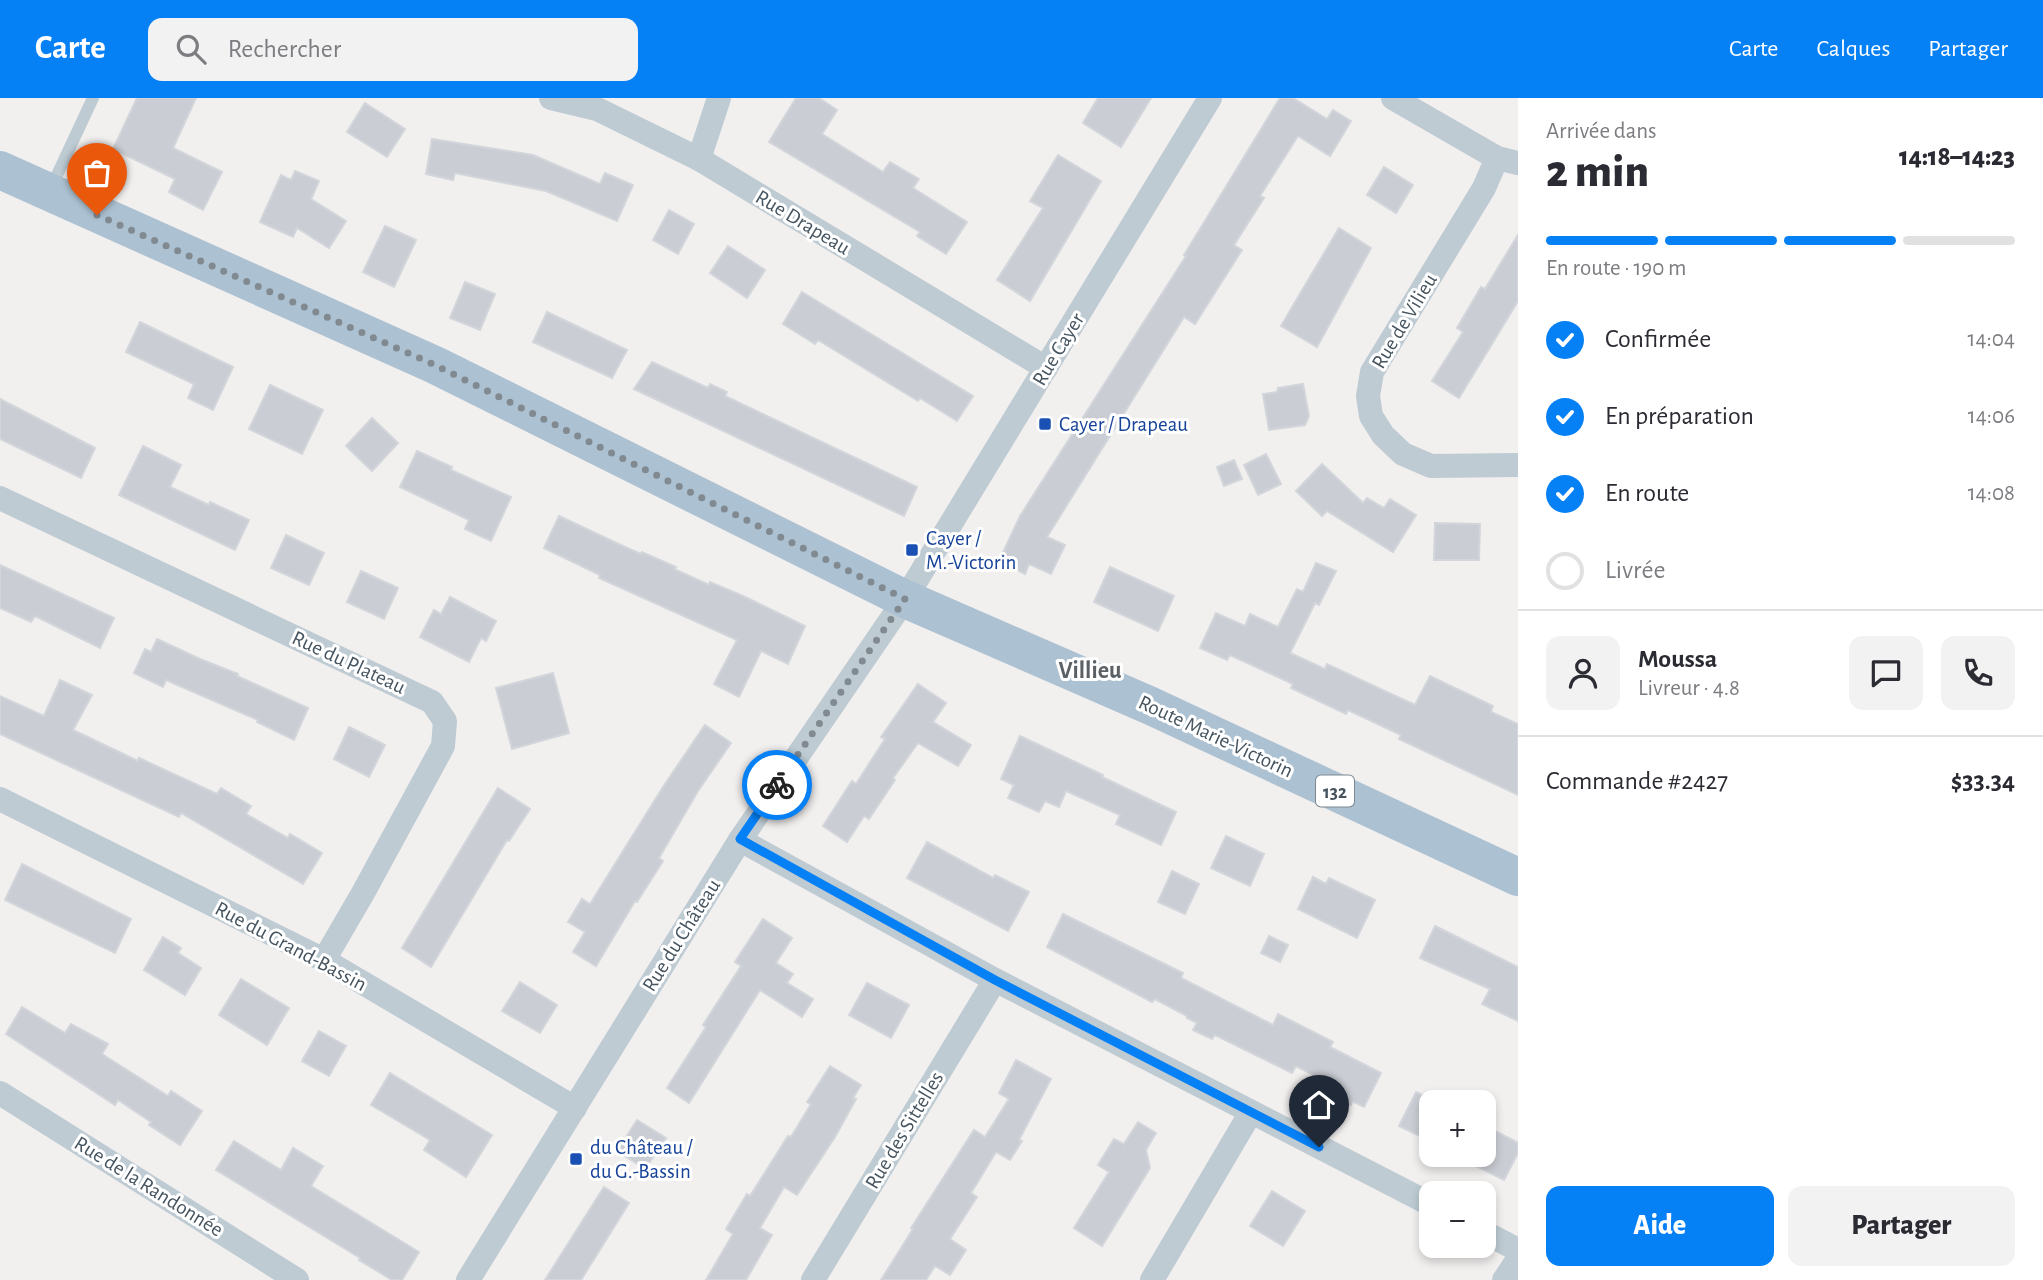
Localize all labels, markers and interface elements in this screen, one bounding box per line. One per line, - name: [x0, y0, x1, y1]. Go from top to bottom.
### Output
- search box: [148, 18, 638, 81]
- icon: search: [172, 30, 210, 68]
- text: Carte: [35, 32, 106, 65]
- text: Rechercher: [228, 36, 341, 62]
- text: Carte: [1729, 37, 1778, 61]
- text: Calques: [1816, 37, 1890, 61]
- text: Partager: [1928, 37, 2008, 61]
- text: Arrivée dans: [1546, 120, 1657, 143]
- pin: [67, 143, 127, 215]
- text: 14:18–14:23: [1899, 144, 2015, 170]
- text: 2 min: [1546, 149, 1649, 195]
- icon: bag: [78, 154, 116, 192]
- street label: Rue Drapeau: [752, 186, 854, 259]
- text: En route · 190 m: [1546, 257, 1686, 280]
- street label: Rue de Vilieu: [1368, 270, 1441, 372]
- street label: Rue Cayer: [1029, 309, 1088, 389]
- icon: check: [1546, 321, 1584, 359]
- text: Confirmée: [1605, 326, 1711, 352]
- text: 14:04: [1968, 328, 2015, 351]
- icon: check: [1546, 398, 1584, 436]
- text: En préparation: [1605, 403, 1754, 429]
- text: 14:06: [1968, 405, 2015, 428]
- place label: Cayer / Drapeau: [1059, 414, 1188, 435]
- marker: Cayer / Drapeau: [1037, 416, 1053, 432]
- icon: check: [1546, 475, 1584, 513]
- text: En route: [1605, 480, 1689, 506]
- text: 14:08: [1968, 482, 2015, 505]
- place label: Cayer / M.-Victorin: [926, 528, 1016, 573]
- marker: Cayer / M.-Victorin: [904, 542, 920, 558]
- text: Livrée: [1605, 557, 1665, 583]
- street label: Rue du Plateau: [289, 627, 409, 698]
- button: person: [1546, 636, 1620, 710]
- button: chat: [1849, 636, 1923, 710]
- button: phone: [1941, 636, 2015, 710]
- text: Moussa: [1638, 646, 1717, 672]
- district label: Villieu: [1058, 659, 1122, 683]
- text: Livreur · 4.8: [1638, 677, 1740, 700]
- street label: Route Marie-Victorin: [1135, 691, 1296, 781]
- courier: [742, 750, 812, 820]
- icon: bike: [758, 766, 796, 804]
- text: Commande #2427: [1546, 768, 1728, 794]
- text: $33.34: [1951, 768, 2015, 794]
- road number: 132: [1316, 776, 1354, 806]
- street label: Rue du Château: [639, 875, 724, 995]
- street label: Rue du Grand-Bassin: [212, 898, 370, 995]
- street label: Rue des Sittelles: [861, 1068, 948, 1192]
- pin: [1289, 1075, 1349, 1147]
- icon: home: [1300, 1086, 1338, 1124]
- map controls: [1419, 1090, 1496, 1258]
- button: +: [1419, 1090, 1496, 1167]
- street label: Rue de la Randonnée: [71, 1132, 227, 1241]
- place label: du Château / du G.-Bassin: [590, 1137, 694, 1182]
- marker: du Château / du G.-Bassin: [568, 1151, 584, 1167]
- button: −: [1419, 1181, 1496, 1258]
- button: Aide: [1546, 1186, 1774, 1266]
- button: Partager: [1788, 1186, 2015, 1266]

